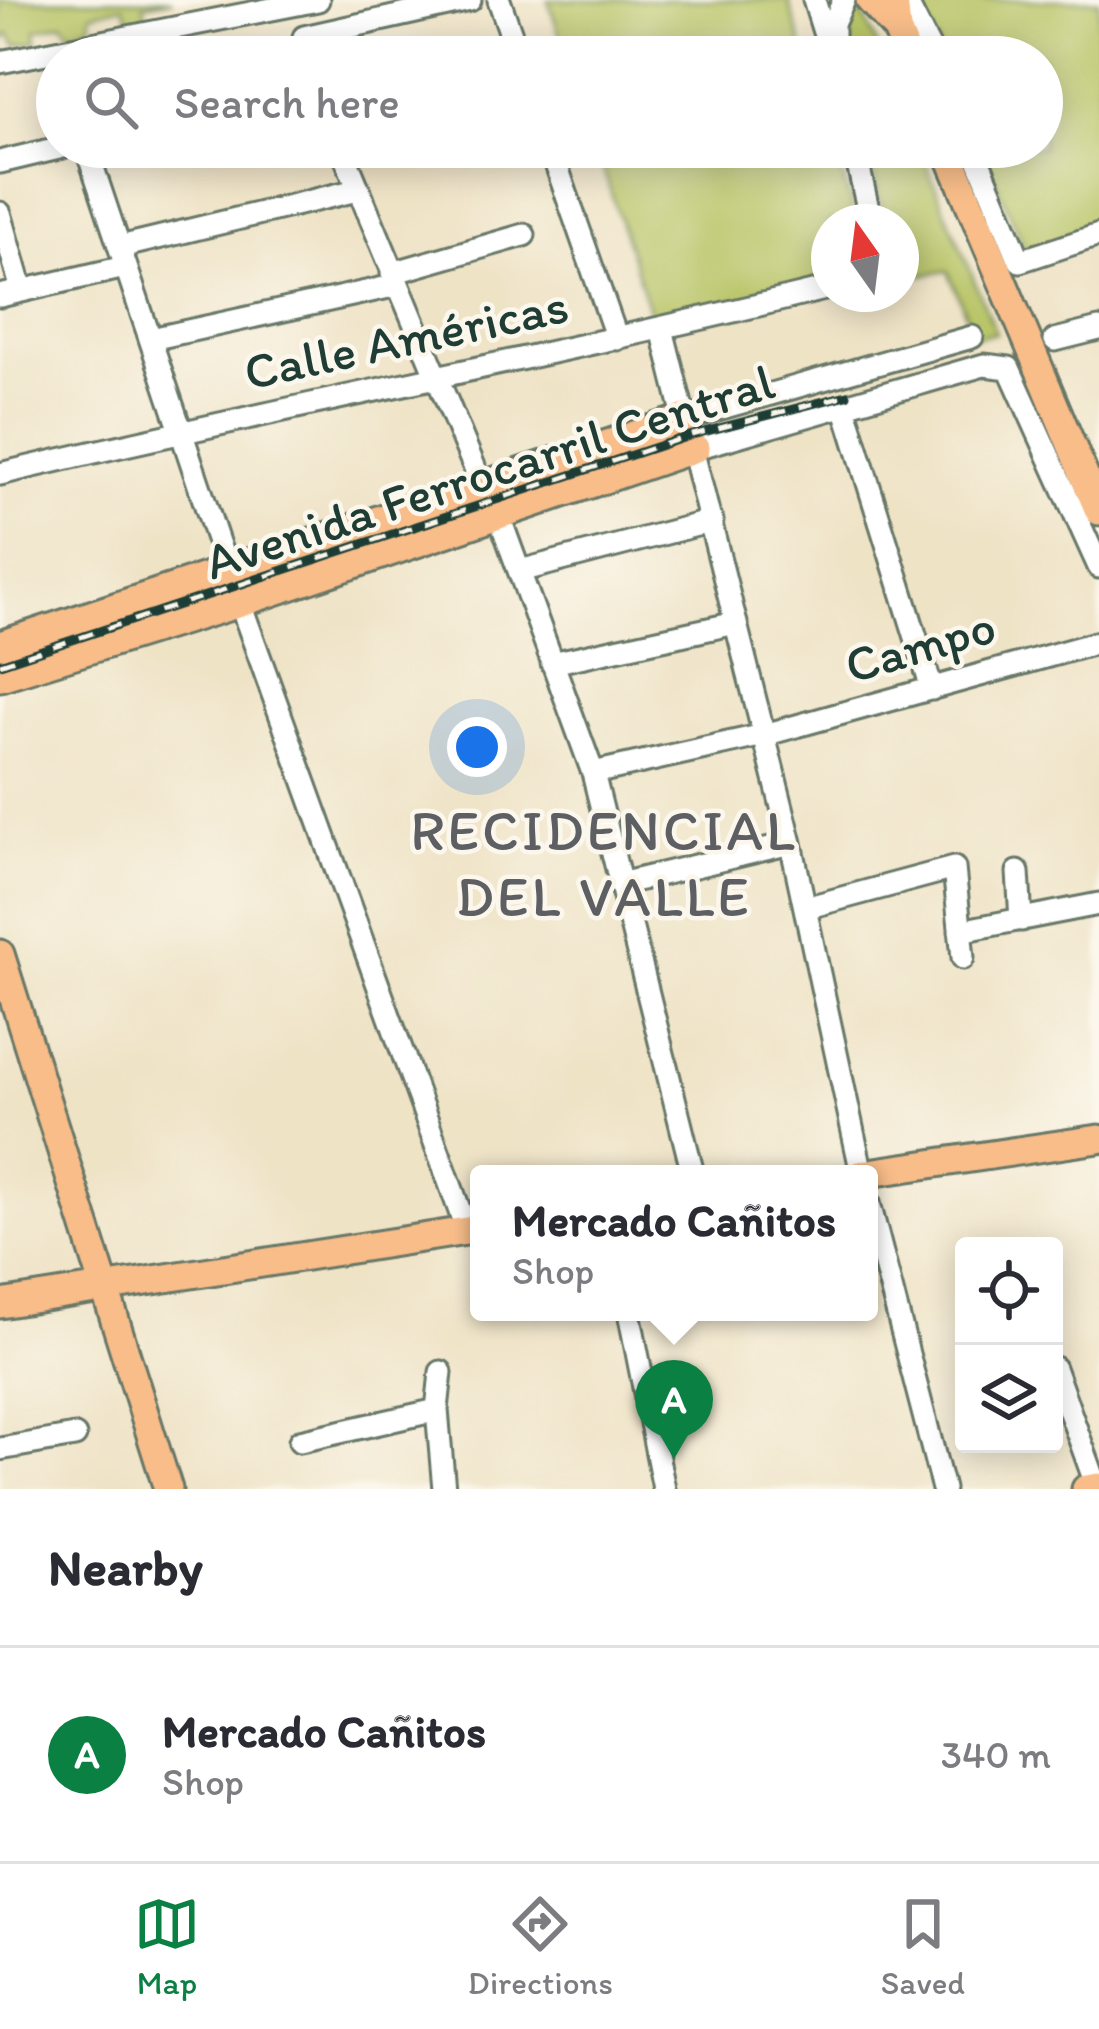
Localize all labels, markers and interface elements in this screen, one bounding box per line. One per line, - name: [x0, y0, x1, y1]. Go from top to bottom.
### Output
- search box: [36, 36, 1063, 168]
- icon: search: [78, 69, 144, 135]
- text: Search here: [174, 75, 400, 129]
- north arrow: [811, 204, 919, 312]
- street label: Calle Américas: [238, 274, 574, 403]
- street label: Avenida Ferrocarril Central: [197, 351, 781, 592]
- street label: Campo: [838, 595, 1002, 696]
- your location: [447, 717, 507, 777]
- district label: RECIDENCIAL DEL VALLE: [410, 796, 798, 930]
- popup: [470, 1165, 878, 1321]
- text: Mercado Cañitos: [512, 1193, 836, 1247]
- map controls: [955, 1237, 1063, 1453]
- button: locate: [955, 1237, 1063, 1345]
- text: Shop: [512, 1247, 594, 1294]
- button: layers: [955, 1345, 1063, 1453]
- pin: A: [635, 1360, 713, 1459]
- text: Nearby: [48, 1537, 203, 1598]
- text: Mercado Cañitos: [162, 1704, 486, 1758]
- text: A: [75, 1731, 99, 1778]
- text: 340 m: [941, 1731, 1051, 1778]
- text: Shop: [162, 1758, 244, 1805]
- tab: Map: [134, 1891, 200, 2002]
- tab: Directions: [468, 1891, 613, 2002]
- tab: Saved: [881, 1891, 965, 2002]

